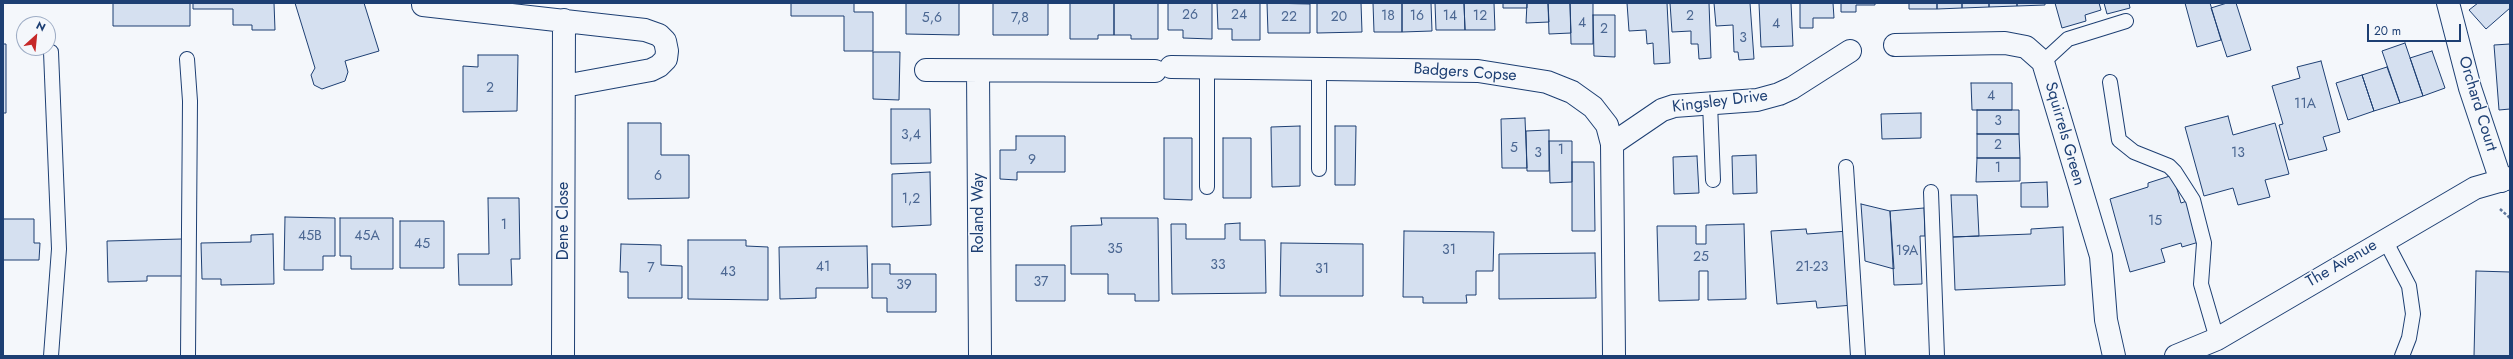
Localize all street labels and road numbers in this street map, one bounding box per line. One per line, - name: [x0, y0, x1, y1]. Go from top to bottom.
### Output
- street label: Orchard Court: [2453, 54, 2501, 154]
- street label: Badgers Copse: [1413, 60, 1517, 86]
- street label: Squirrels Green: [2040, 80, 2088, 188]
- street label: Kingsley Drive: [1671, 87, 1769, 117]
- street label: Roland Way: [969, 173, 989, 253]
- street label: Dene Close: [554, 182, 574, 260]
- street label: The Avenue: [2303, 236, 2381, 292]

